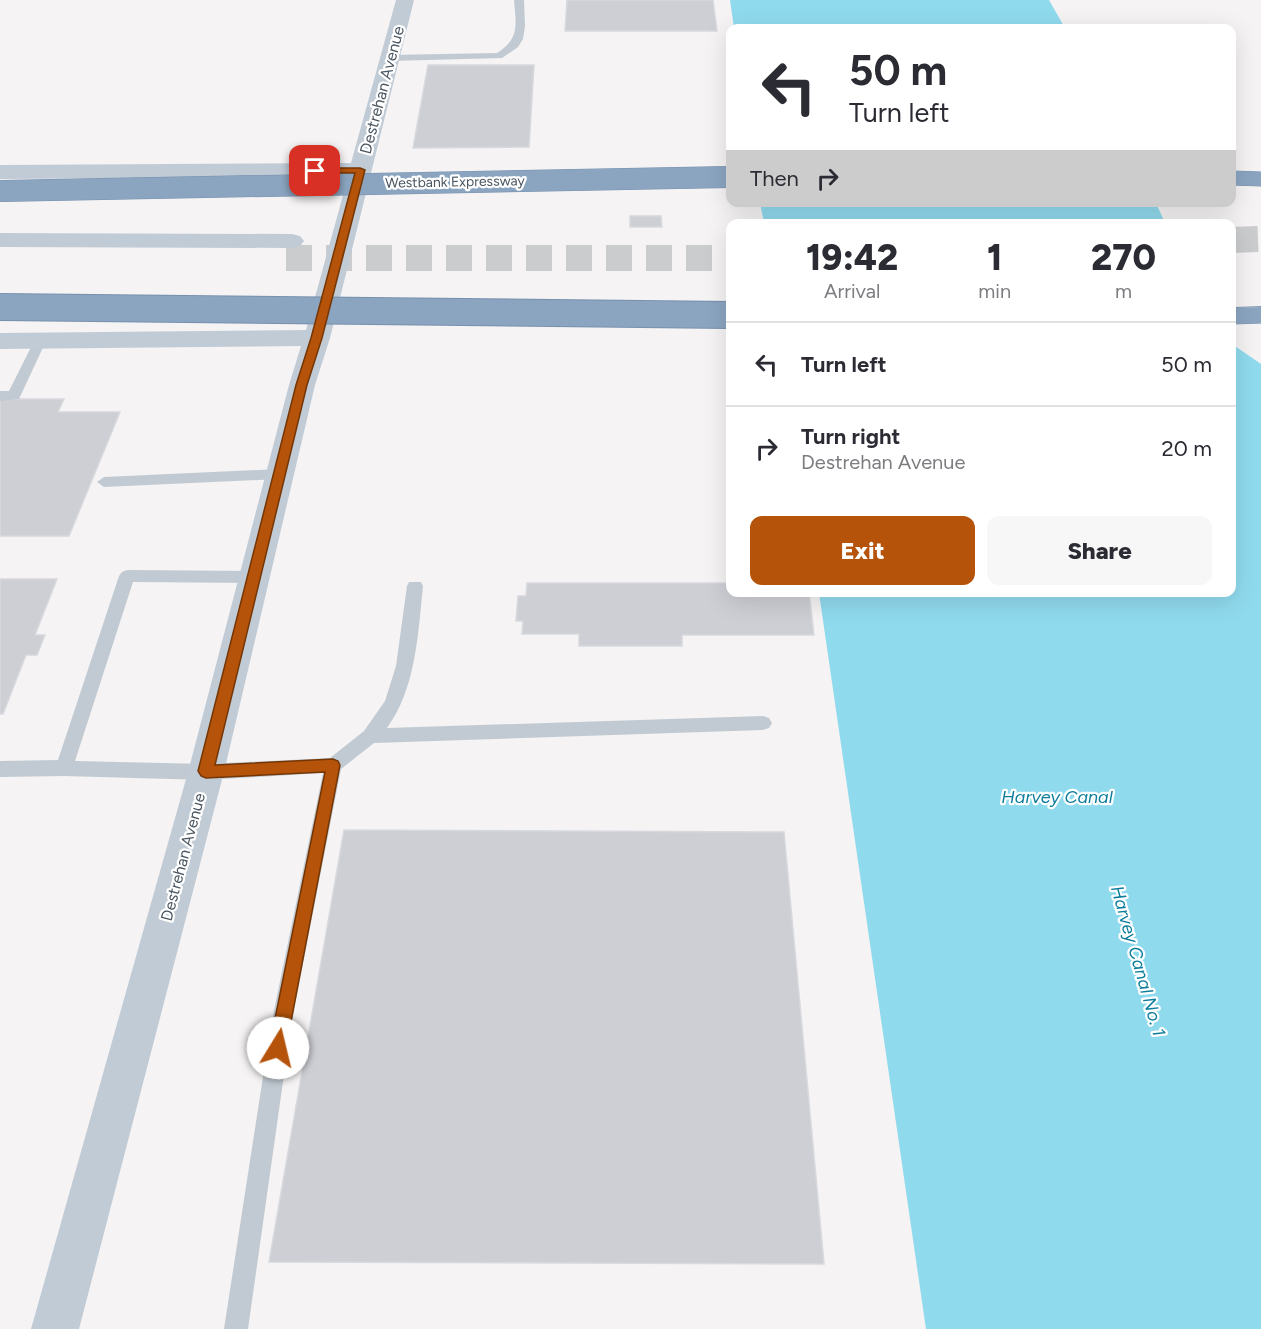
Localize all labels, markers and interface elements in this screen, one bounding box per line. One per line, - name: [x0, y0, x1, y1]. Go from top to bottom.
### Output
- street label: Destrehan Avenue: [356, 24, 408, 156]
- text: 50 m: [849, 45, 947, 96]
- icon: left: [750, 48, 828, 126]
- text: Turn left: [849, 96, 949, 129]
- pin: [289, 145, 340, 196]
- icon: arrive: [298, 154, 331, 187]
- icon: right: [811, 162, 844, 195]
- text: Then: [750, 165, 799, 192]
- street label: Westbank Expressway: [385, 172, 526, 192]
- text: 19:42: [806, 236, 898, 279]
- text: 1: [987, 236, 1002, 279]
- text: 270: [1091, 236, 1156, 279]
- text: Arrival: [824, 279, 880, 303]
- text: min: [978, 279, 1011, 303]
- text: m: [1115, 279, 1132, 303]
- icon: left: [750, 348, 783, 381]
- text: Turn left: [801, 351, 887, 378]
- text: 50 m: [1161, 351, 1212, 378]
- text: Turn right: [801, 423, 900, 450]
- icon: right: [750, 432, 783, 465]
- text: 20 m: [1161, 435, 1212, 462]
- text: Destrehan Avenue: [801, 450, 965, 474]
- button: Exit: [750, 516, 975, 585]
- button: Share: [987, 516, 1212, 585]
- water label: Harvey Canal: [1001, 786, 1114, 808]
- street label: Destrehan Avenue: [157, 791, 209, 923]
- water label: Harvey Canal No. 1: [1106, 883, 1170, 1039]
- position arrow: [246, 1016, 310, 1080]

